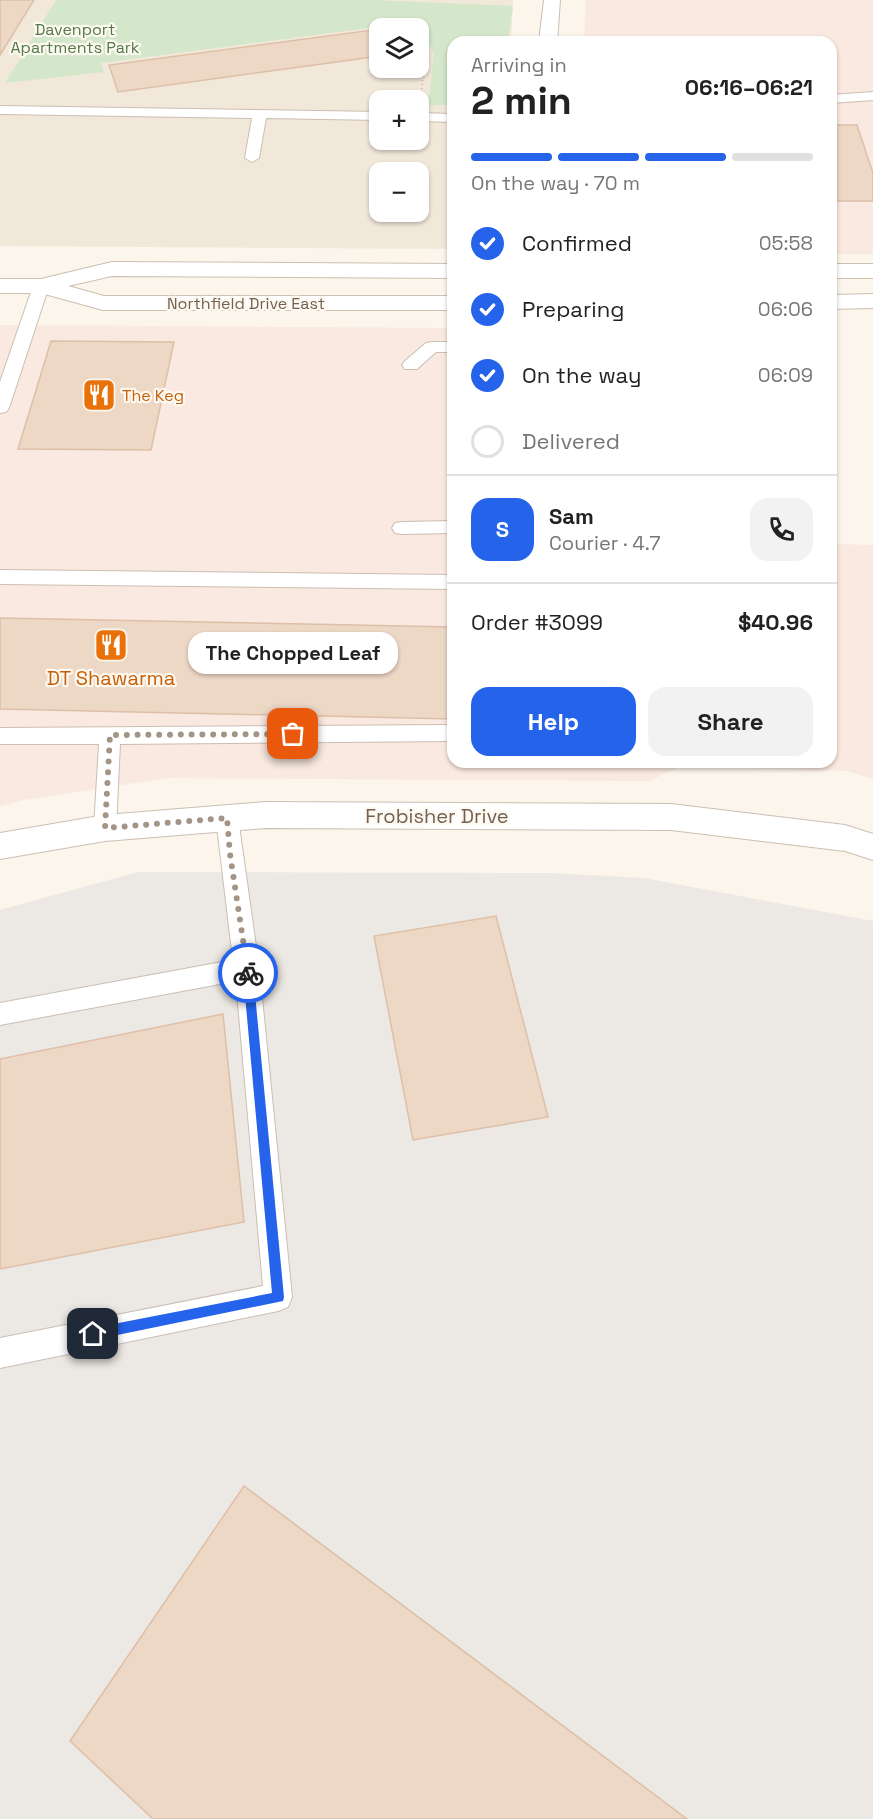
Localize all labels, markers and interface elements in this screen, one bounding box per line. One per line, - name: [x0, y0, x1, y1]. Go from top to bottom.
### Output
- map controls: [369, 18, 429, 222]
- button: layers: [369, 18, 429, 78]
- park label: Davenport Apartments Park: [11, 19, 140, 58]
- text: Arriving in: [471, 52, 567, 78]
- text: 06:16–06:21: [685, 73, 813, 101]
- text: 2 min: [471, 76, 572, 125]
- button: +: [369, 90, 429, 150]
- button: −: [369, 162, 429, 222]
- text: On the way · 70 m: [471, 170, 640, 196]
- icon: check: [471, 227, 504, 260]
- text: Confirmed: [522, 229, 632, 257]
- text: 05:58: [759, 230, 813, 256]
- street label: Northfield Drive East: [167, 293, 325, 314]
- icon: check: [471, 293, 504, 326]
- text: Preparing: [522, 295, 624, 323]
- text: 06:06: [758, 296, 813, 322]
- icon: check: [471, 359, 504, 392]
- text: On the way: [522, 361, 641, 389]
- text: 06:09: [758, 362, 813, 388]
- restaurant icon: The Keg: [81, 377, 117, 413]
- place label: The Keg: [122, 385, 184, 406]
- text: Delivered: [522, 427, 620, 455]
- button: phone: [750, 498, 813, 561]
- text: Sam: [549, 502, 594, 530]
- text: S: [496, 515, 509, 543]
- text: Courier · 4.7: [549, 530, 660, 556]
- text: Order #3099: [471, 608, 603, 636]
- text: $40.96: [738, 608, 813, 636]
- restaurant icon: DT Shawarma: [93, 627, 129, 663]
- callout: The Chopped Leaf: [188, 632, 398, 674]
- text: The Chopped Leaf: [206, 640, 380, 666]
- place label: DT Shawarma: [47, 665, 175, 691]
- button: Help: [471, 687, 636, 756]
- button: Share: [648, 687, 813, 756]
- pin: [267, 708, 318, 759]
- icon: bag: [276, 717, 309, 750]
- street label: Frobisher Drive: [365, 803, 509, 829]
- courier: [218, 943, 278, 1003]
- icon: bike: [232, 957, 265, 990]
- pin: [67, 1308, 118, 1359]
- icon: home: [76, 1317, 109, 1350]

